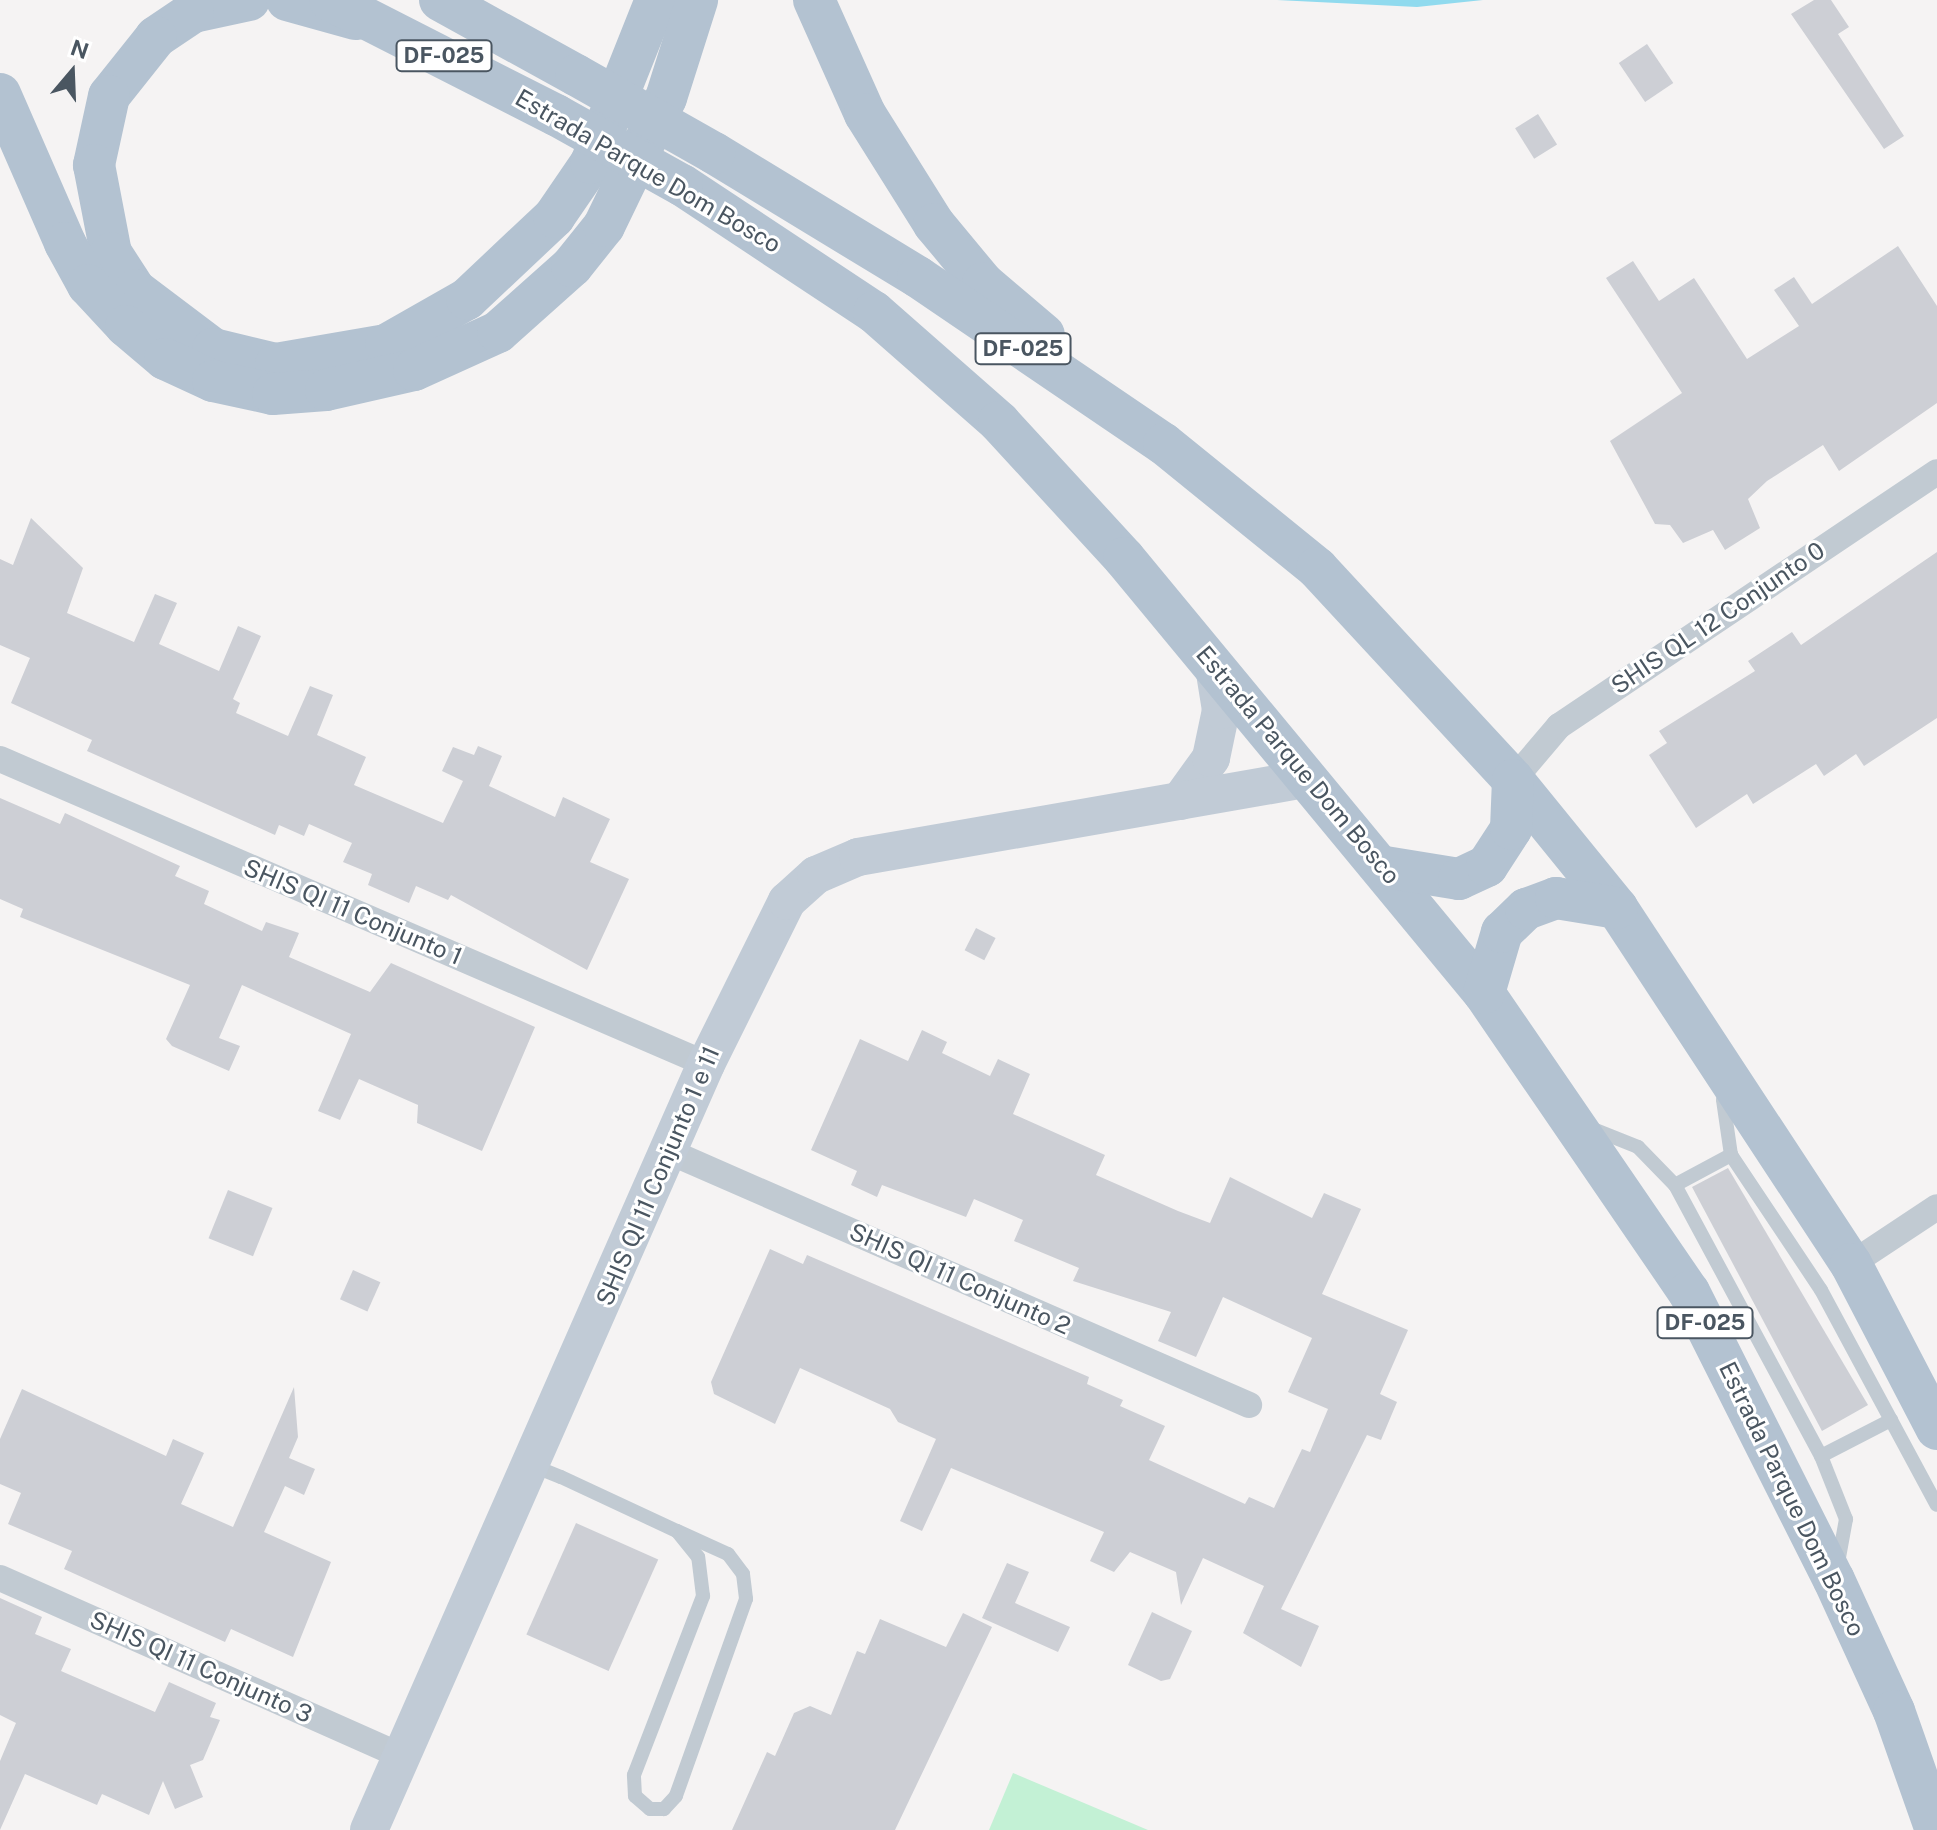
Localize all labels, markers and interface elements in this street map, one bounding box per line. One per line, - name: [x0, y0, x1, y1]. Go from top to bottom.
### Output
- north arrow: [32, 32, 112, 112]
- text: N: [67, 34, 92, 64]
- road number: DF-025: [394, 38, 494, 74]
- street label: Estrada Parque Dom Bosco: [510, 83, 786, 259]
- road number: DF-025: [973, 331, 1073, 367]
- street label: SHIS QL 12 Conjunto 0: [1606, 536, 1830, 700]
- street label: Estrada Parque Dom Bosco: [1190, 640, 1406, 890]
- street label: SHIS QI 11 Conjunto 1: [239, 853, 467, 971]
- street label: SHIS QI 11 Conjunto 1 e 11: [590, 1042, 726, 1310]
- street label: SHIS QI 11 Conjunto 2: [845, 1217, 1075, 1341]
- road number: DF-025: [1655, 1305, 1755, 1341]
- street label: Estrada Parque Dom Bosco: [1713, 1357, 1871, 1641]
- street label: SHIS QI 11 Conjunto 3: [85, 1605, 317, 1729]

